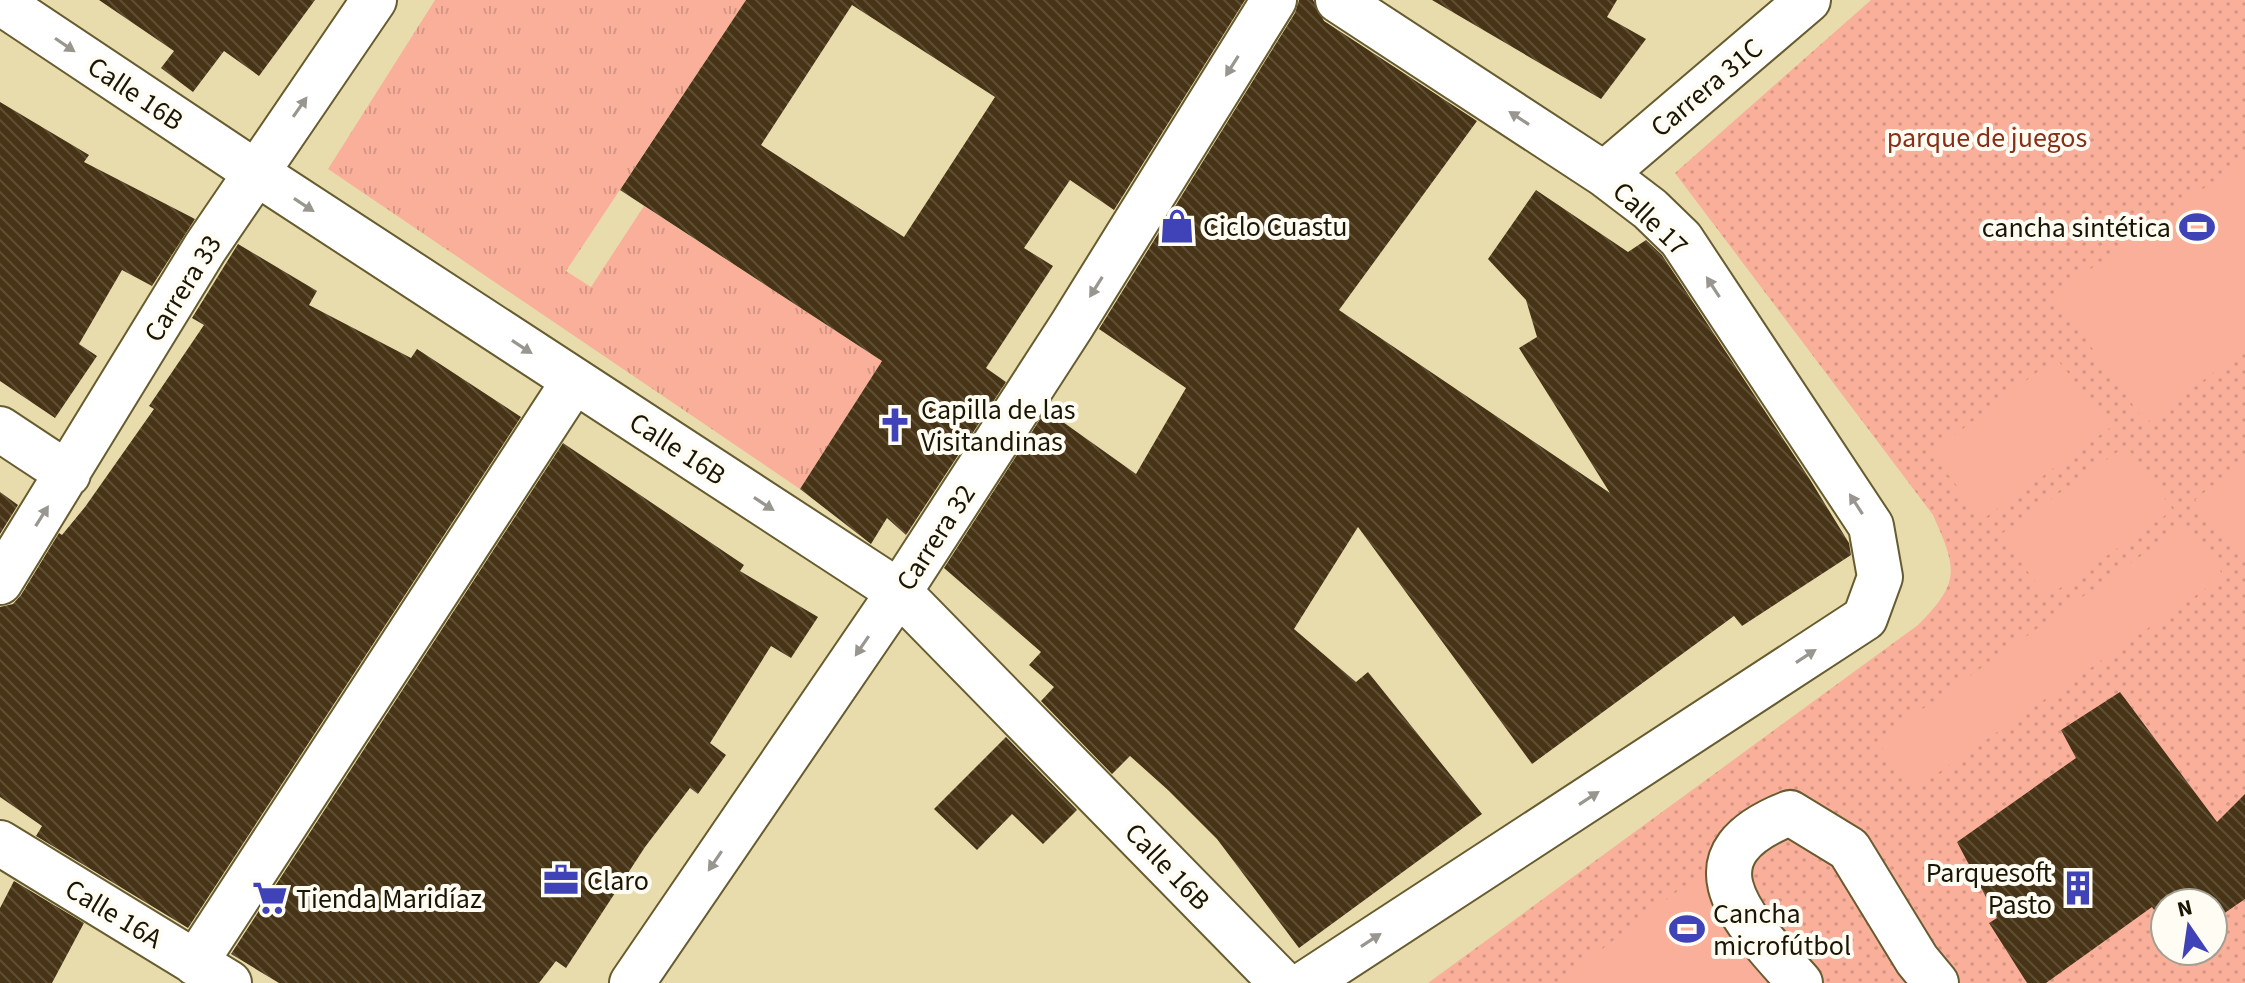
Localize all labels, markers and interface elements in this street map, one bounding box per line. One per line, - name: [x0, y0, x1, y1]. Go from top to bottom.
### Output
- street label: Carrera 31C: [1642, 29, 1771, 147]
- one-way arrow: [54, 37, 75, 52]
- street label: Calle 16B: [79, 47, 191, 141]
- one-way arrow: [1226, 55, 1240, 77]
- one-way arrow: [292, 96, 307, 117]
- one-way arrow: [1508, 112, 1530, 126]
- park label: parque de juegos: [1887, 118, 2087, 158]
- street label: Calle 17: [1603, 172, 1697, 265]
- one-way arrow: [294, 197, 315, 212]
- shop icon: Ciclo Cuastu: [1158, 207, 1196, 245]
- place label: Ciclo Cuastu: [1203, 207, 1347, 247]
- place label: cancha sintética: [1982, 208, 2171, 248]
- sports icon: cancha sintética: [2178, 208, 2216, 246]
- street label: Carrera 33: [134, 227, 232, 350]
- one-way arrow: [1089, 276, 1103, 298]
- one-way arrow: [1705, 276, 1720, 297]
- one-way arrow: [511, 339, 533, 354]
- place label: Capilla de las Visitandinas: [921, 390, 1076, 462]
- street label: Calle 16B: [621, 403, 734, 495]
- church icon: Capilla de las Visitandinas: [876, 406, 914, 444]
- street label: Carrera 32: [886, 476, 985, 599]
- one-way arrow: [1849, 493, 1863, 515]
- one-way arrow: [753, 496, 774, 511]
- one-way arrow: [34, 505, 48, 527]
- one-way arrow: [855, 636, 870, 657]
- one-way arrow: [1796, 649, 1817, 664]
- one-way arrow: [1578, 792, 1600, 806]
- street label: Calle 16B: [1115, 814, 1219, 919]
- one-way arrow: [708, 850, 723, 871]
- place label: Parquesoft Pasto: [1926, 853, 2052, 925]
- office icon: Claro: [542, 861, 580, 899]
- place label: Claro: [587, 861, 649, 901]
- street label: Calle 16A: [57, 869, 170, 959]
- building icon: Parquesoft Pasto: [2059, 869, 2097, 907]
- supermarket icon: Tienda Maridíaz: [251, 879, 289, 917]
- place label: Tienda Maridíaz: [296, 879, 482, 919]
- north arrow: [2149, 887, 2229, 967]
- text: N: [2174, 891, 2195, 926]
- place label: Cancha microfútbol: [1713, 894, 1851, 966]
- sports icon: Cancha microfútbol: [1668, 910, 1706, 948]
- one-way arrow: [1360, 934, 1382, 948]

